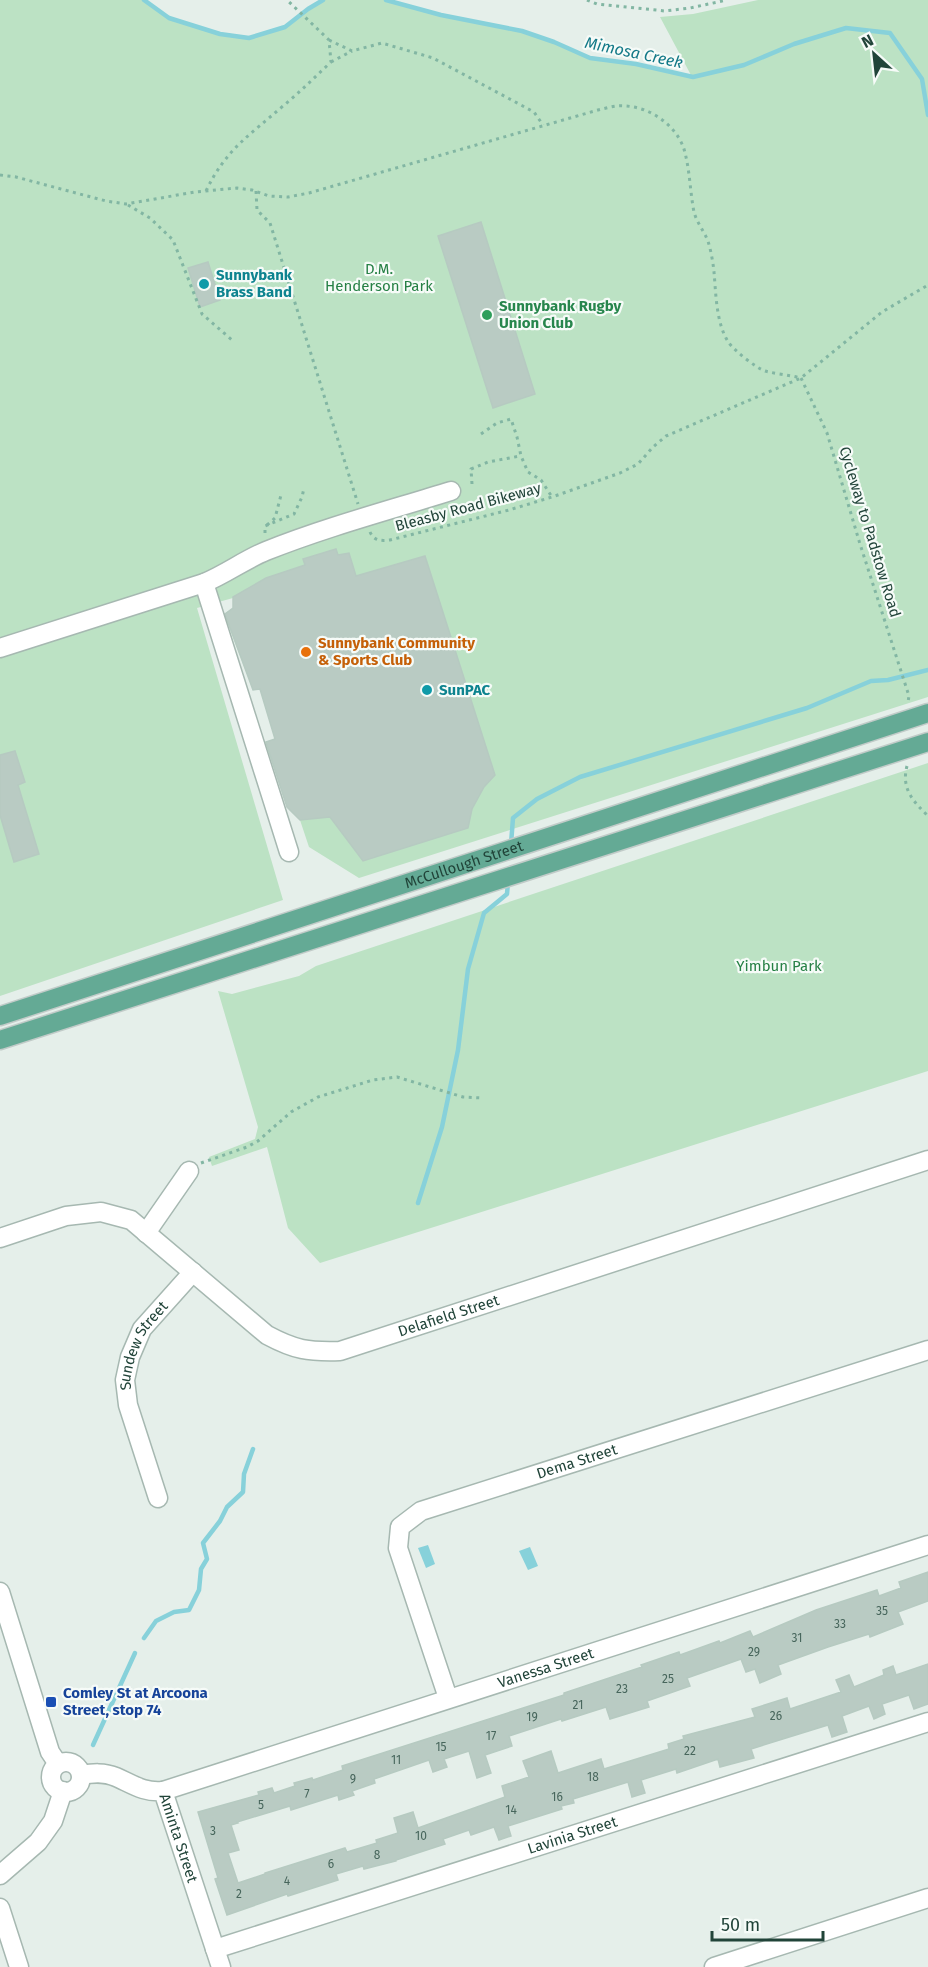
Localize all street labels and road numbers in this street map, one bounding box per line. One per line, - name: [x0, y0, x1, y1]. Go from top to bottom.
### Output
- street label: Cycleway to Padstow Road: [835, 444, 905, 620]
- street label: Bleasby Road Bikeway: [393, 479, 543, 535]
- street label: McCullough Street: [402, 837, 526, 892]
- street label: Delafield Street: [396, 1291, 502, 1341]
- street label: Sundew Street: [116, 1297, 172, 1391]
- street label: Dema Street: [534, 1440, 620, 1483]
- street label: Vanessa Street: [496, 1644, 596, 1692]
- street label: Aminta Street: [155, 1791, 202, 1886]
- street label: Lavinia Street: [525, 1812, 620, 1858]

